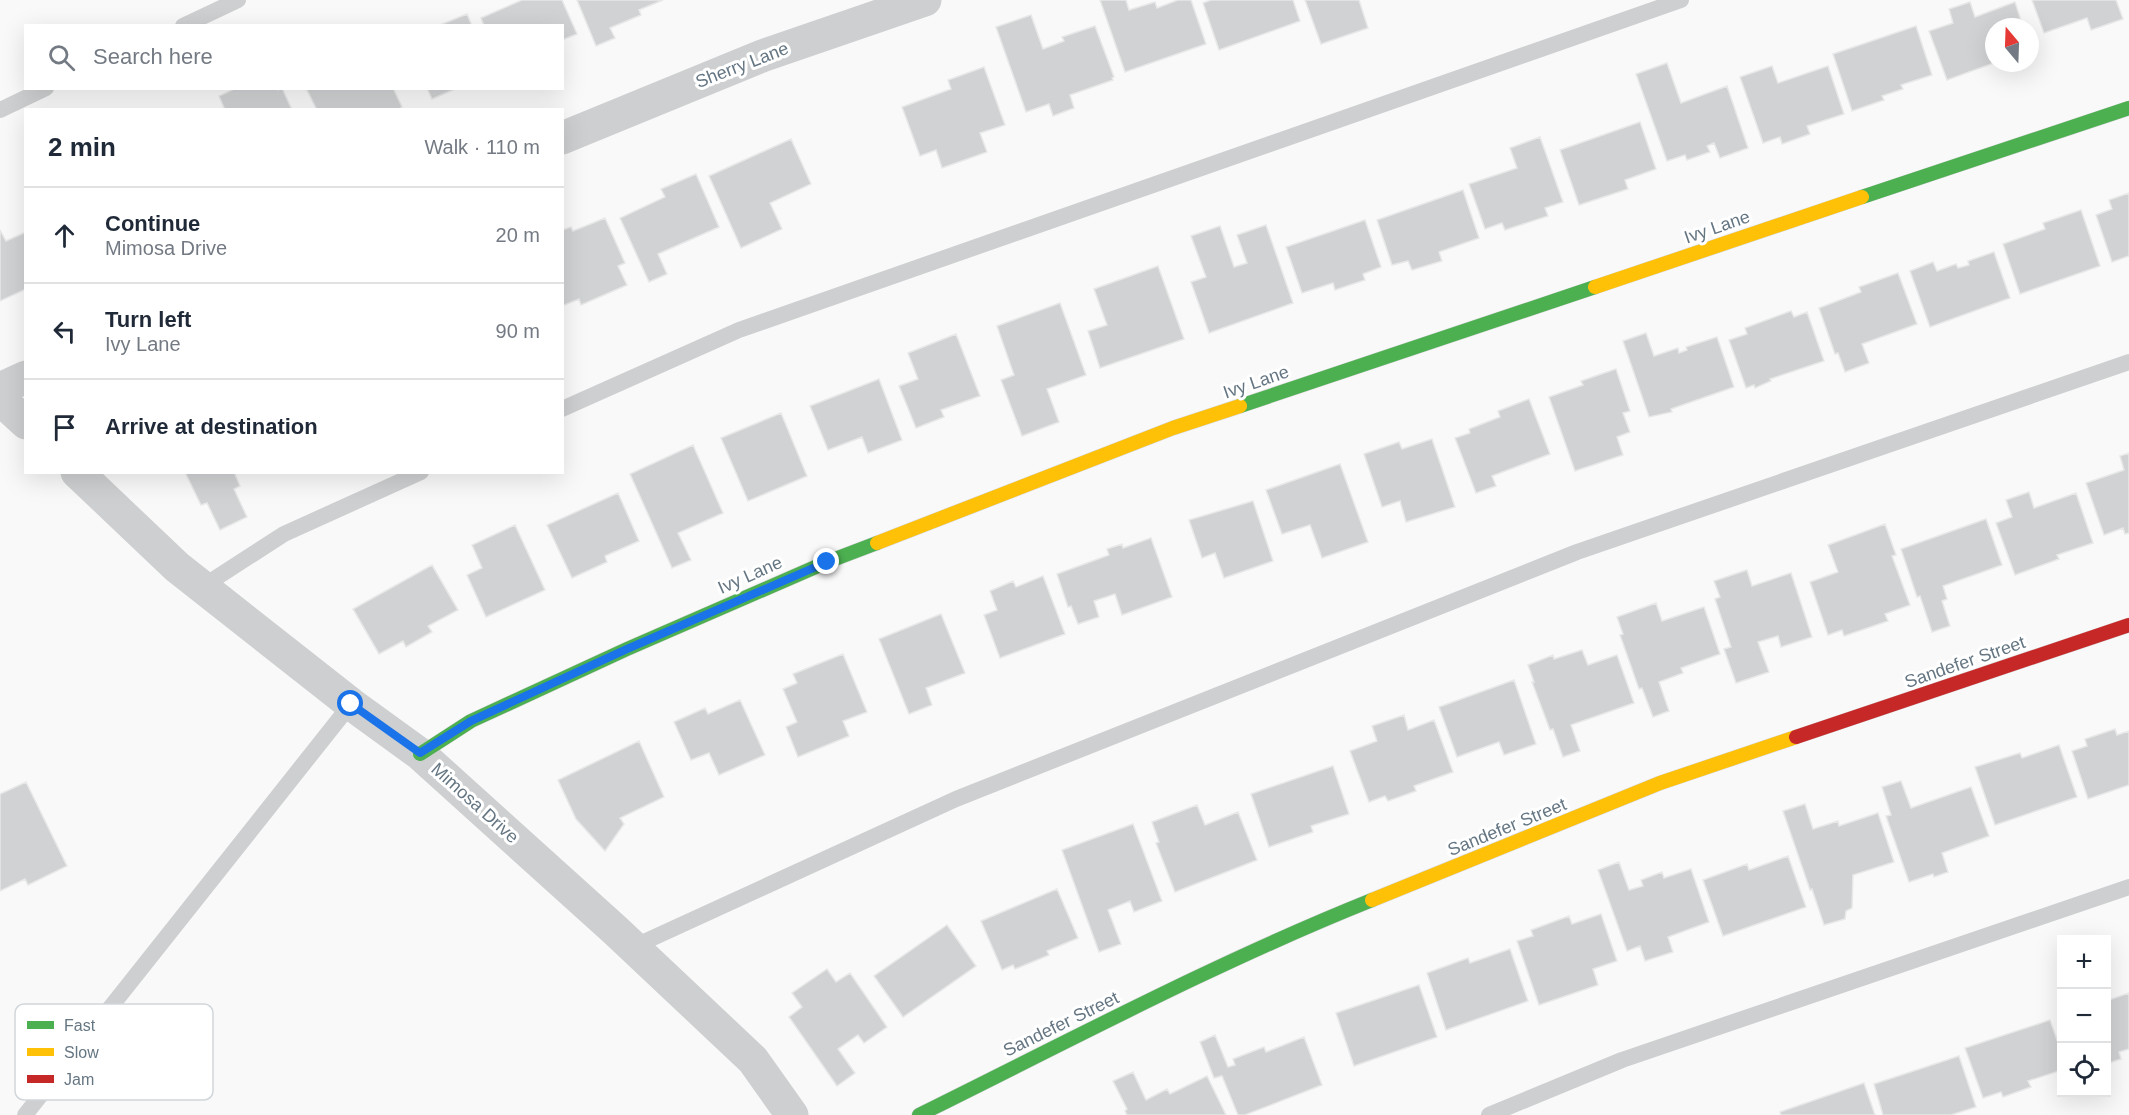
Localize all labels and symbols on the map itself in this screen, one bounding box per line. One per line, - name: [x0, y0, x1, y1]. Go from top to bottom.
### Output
- north arrow: [1985, 18, 2039, 72]
- street label: Sherry Lane: [693, 38, 791, 92]
- street label: Ivy Lane: [1682, 206, 1752, 248]
- street label: Ivy Lane: [1221, 361, 1291, 403]
- route end: [813, 548, 839, 574]
- street label: Ivy Lane: [715, 552, 785, 598]
- street label: Sandefer Street: [1902, 632, 2028, 692]
- route start: [337, 690, 363, 716]
- street label: Mimosa Drive: [427, 759, 523, 847]
- street label: Sandefer Street: [1445, 794, 1569, 860]
- street label: Sandefer Street: [1000, 987, 1122, 1061]
- legend: [15, 1004, 213, 1100]
- text: Fast: [64, 1017, 96, 1034]
- text: Slow: [64, 1044, 99, 1061]
- text: Jam: [64, 1071, 94, 1088]

